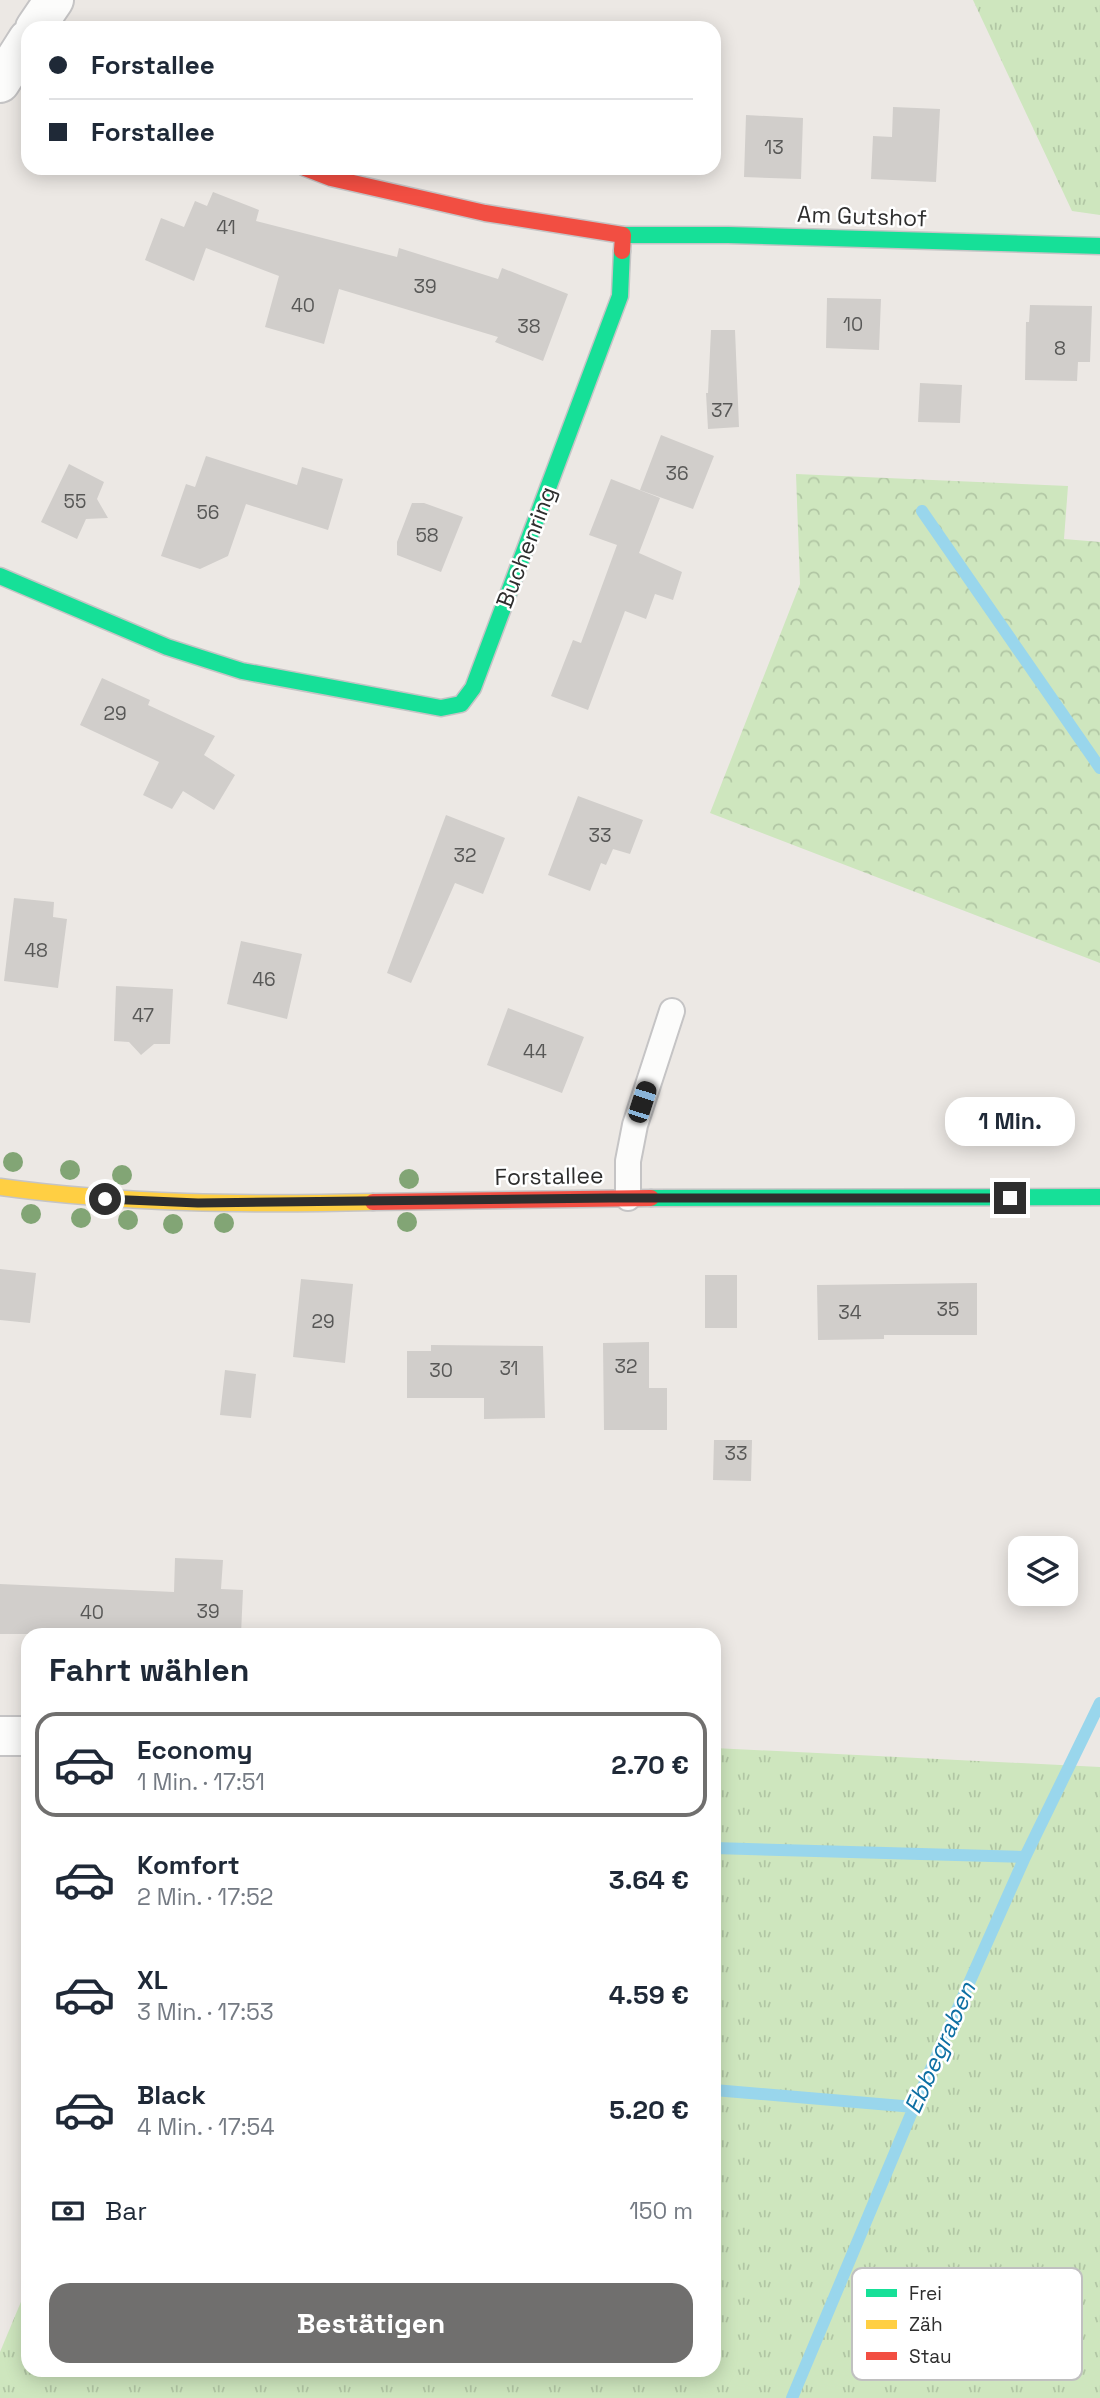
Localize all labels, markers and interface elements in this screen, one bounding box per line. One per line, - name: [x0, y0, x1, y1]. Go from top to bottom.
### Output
- text: Forstallee: [91, 48, 215, 82]
- text: Forstallee: [91, 115, 215, 149]
- house number: 13: [764, 135, 784, 160]
- street label: Am Gutshof: [796, 199, 928, 233]
- house number: 41: [216, 215, 236, 240]
- house number: 39: [413, 274, 437, 299]
- house number: 40: [291, 293, 315, 318]
- house number: 10: [843, 312, 863, 337]
- house number: 38: [517, 314, 541, 339]
- house number: 8: [1054, 336, 1066, 361]
- house number: 37: [711, 398, 733, 423]
- house number: 36: [665, 461, 689, 486]
- street label: Buchenring: [489, 482, 563, 612]
- house number: 55: [64, 489, 86, 514]
- house number: 56: [196, 500, 220, 525]
- house number: 58: [415, 523, 439, 548]
- house number: 29: [103, 701, 127, 726]
- house number: 33: [589, 823, 611, 848]
- house number: 32: [454, 843, 476, 868]
- house number: 48: [24, 938, 48, 963]
- house number: 46: [252, 967, 276, 992]
- house number: 47: [132, 1003, 154, 1028]
- house number: 44: [523, 1039, 547, 1064]
- car: [626, 1079, 659, 1125]
- callout: 1 Min.: [945, 1096, 1075, 1146]
- text: 1 Min.: [978, 1106, 1042, 1136]
- street label: Forstallee: [494, 1160, 604, 1192]
- route end: [994, 1182, 1026, 1214]
- route start: [89, 1183, 121, 1215]
- house number: 35: [937, 1297, 959, 1322]
- house number: 34: [838, 1300, 862, 1325]
- house number: 29: [311, 1309, 335, 1334]
- house number: 32: [615, 1354, 637, 1379]
- house number: 31: [499, 1356, 519, 1381]
- house number: 30: [429, 1358, 453, 1383]
- house number: 33: [725, 1441, 747, 1466]
- map controls: [1008, 1536, 1078, 1606]
- button: layers: [1008, 1536, 1078, 1606]
- house number: 39: [196, 1599, 220, 1624]
- house number: 40: [80, 1600, 104, 1625]
- text: Fahrt wählen: [49, 1650, 249, 1690]
- icon: car: [53, 1733, 116, 1796]
- text: Economy: [137, 1733, 253, 1767]
- text: 2.70 €: [611, 1748, 689, 1782]
- text: 1 Min. · 17:51: [137, 1767, 265, 1797]
- icon: car: [53, 1848, 116, 1911]
- text: Komfort: [137, 1848, 240, 1882]
- text: 3.64 €: [609, 1863, 689, 1897]
- text: 2 Min. · 17:52: [137, 1882, 273, 1912]
- icon: car: [53, 1963, 116, 2026]
- text: XL: [137, 1963, 168, 1997]
- water label: Ebbegraben: [897, 1976, 983, 2118]
- text: 4.59 €: [609, 1978, 689, 2012]
- text: 3 Min. · 17:53: [137, 1997, 274, 2027]
- icon: car: [53, 2078, 116, 2141]
- text: Black: [137, 2078, 206, 2112]
- text: 5.20 €: [609, 2093, 689, 2127]
- text: 4 Min. · 17:54: [137, 2112, 275, 2142]
- icon: cash: [49, 2192, 87, 2230]
- text: Bar: [105, 2194, 147, 2228]
- text: 150 m: [629, 2196, 693, 2226]
- legend: [852, 2268, 1082, 2380]
- text: Frei: [909, 2281, 942, 2306]
- button: Bestätigen: [49, 2283, 693, 2363]
- text: Zäh: [909, 2312, 943, 2337]
- text: Stau: [909, 2344, 952, 2369]

